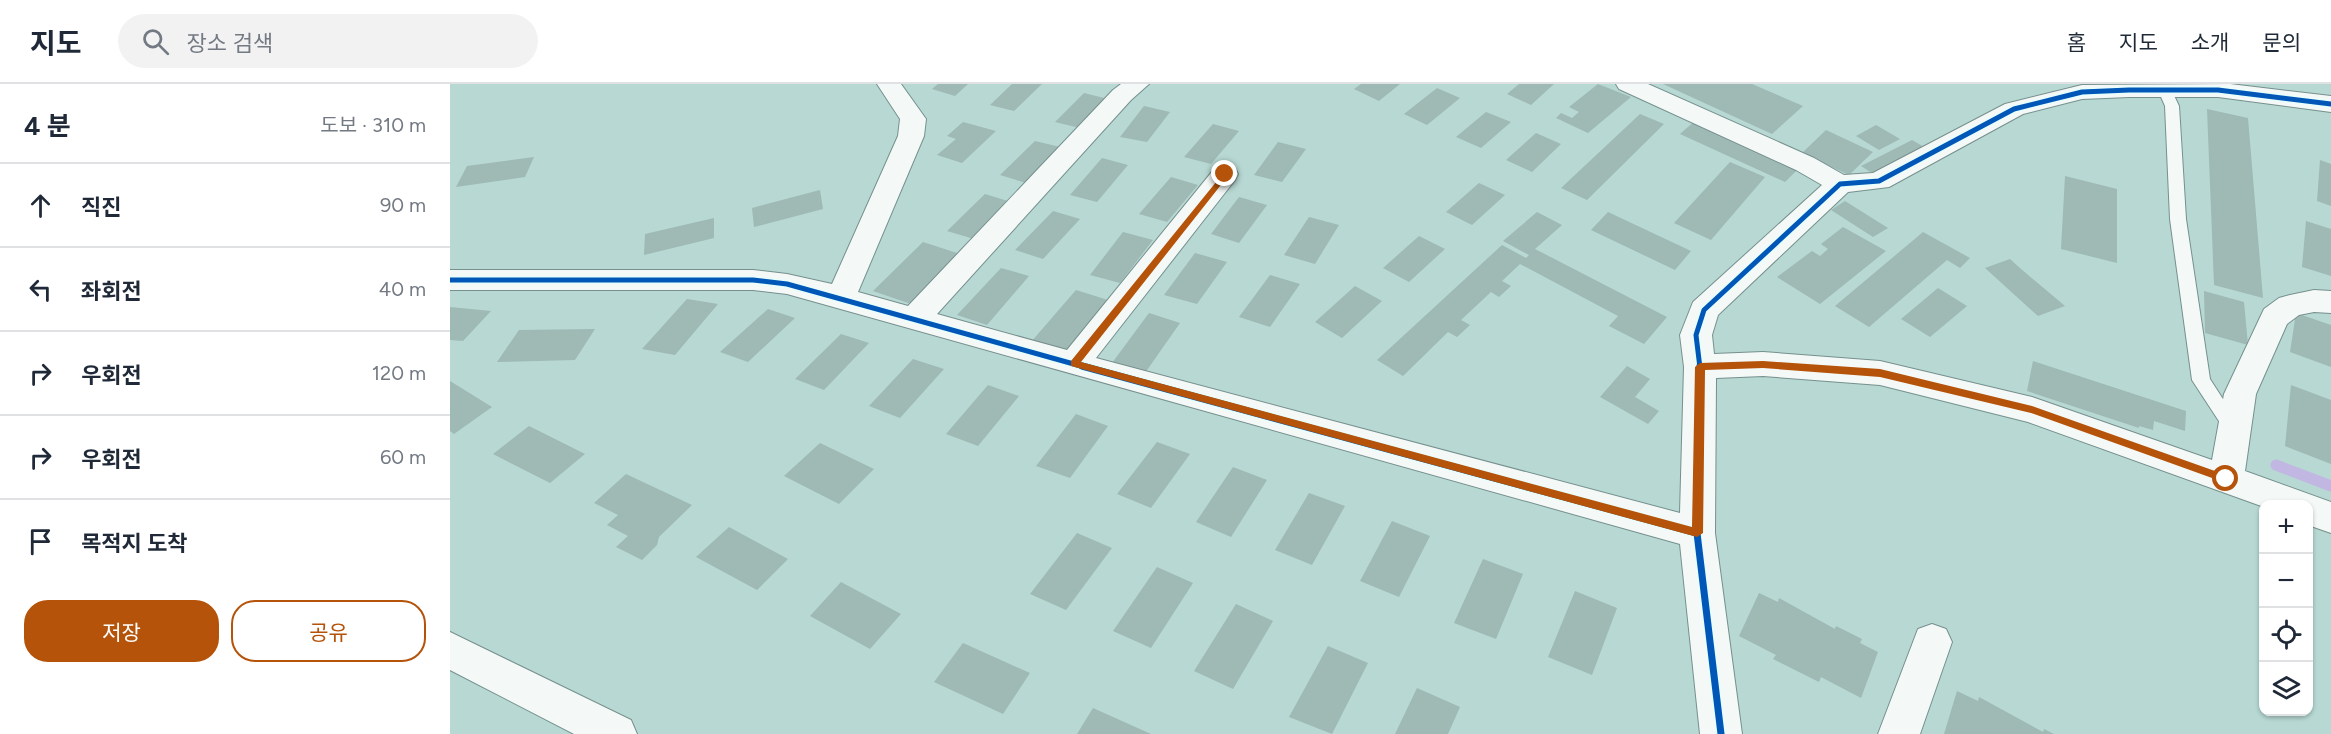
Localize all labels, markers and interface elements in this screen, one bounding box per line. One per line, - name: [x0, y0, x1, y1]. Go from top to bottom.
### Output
- search box: [118, 14, 538, 68]
- icon: search: [139, 25, 172, 58]
- text: 지도: [30, 26, 82, 60]
- text: 장소 검색: [187, 30, 273, 57]
- text: 홈: [2067, 30, 2086, 55]
- text: 지도: [2119, 30, 2158, 55]
- text: 소개: [2191, 30, 2229, 55]
- text: 문의: [2262, 30, 2301, 55]
- text: 4 분: [24, 110, 71, 142]
- text: 도보 · 310 m: [320, 113, 426, 137]
- route end: [1211, 160, 1237, 186]
- icon: ahead: [24, 189, 57, 222]
- text: 90 m: [380, 193, 426, 217]
- text: 직진: [81, 194, 121, 221]
- icon: left: [24, 273, 57, 306]
- text: 40 m: [379, 277, 426, 301]
- text: 좌회전: [81, 278, 142, 305]
- icon: right: [24, 357, 57, 390]
- text: 120 m: [372, 361, 426, 385]
- text: 우회전: [81, 362, 142, 389]
- icon: right: [24, 441, 57, 474]
- text: 60 m: [380, 445, 426, 469]
- text: 우회전: [81, 446, 142, 473]
- route start: [2212, 465, 2238, 491]
- map controls: [2259, 500, 2313, 716]
- button: +: [2259, 500, 2313, 554]
- icon: arrive: [24, 525, 57, 558]
- text: 목적지 도착: [81, 530, 187, 557]
- button: −: [2259, 554, 2313, 608]
- button: 저장: [24, 600, 219, 662]
- button: 공유: [231, 600, 426, 662]
- button: locate: [2259, 608, 2313, 662]
- button: layers: [2259, 662, 2313, 716]

